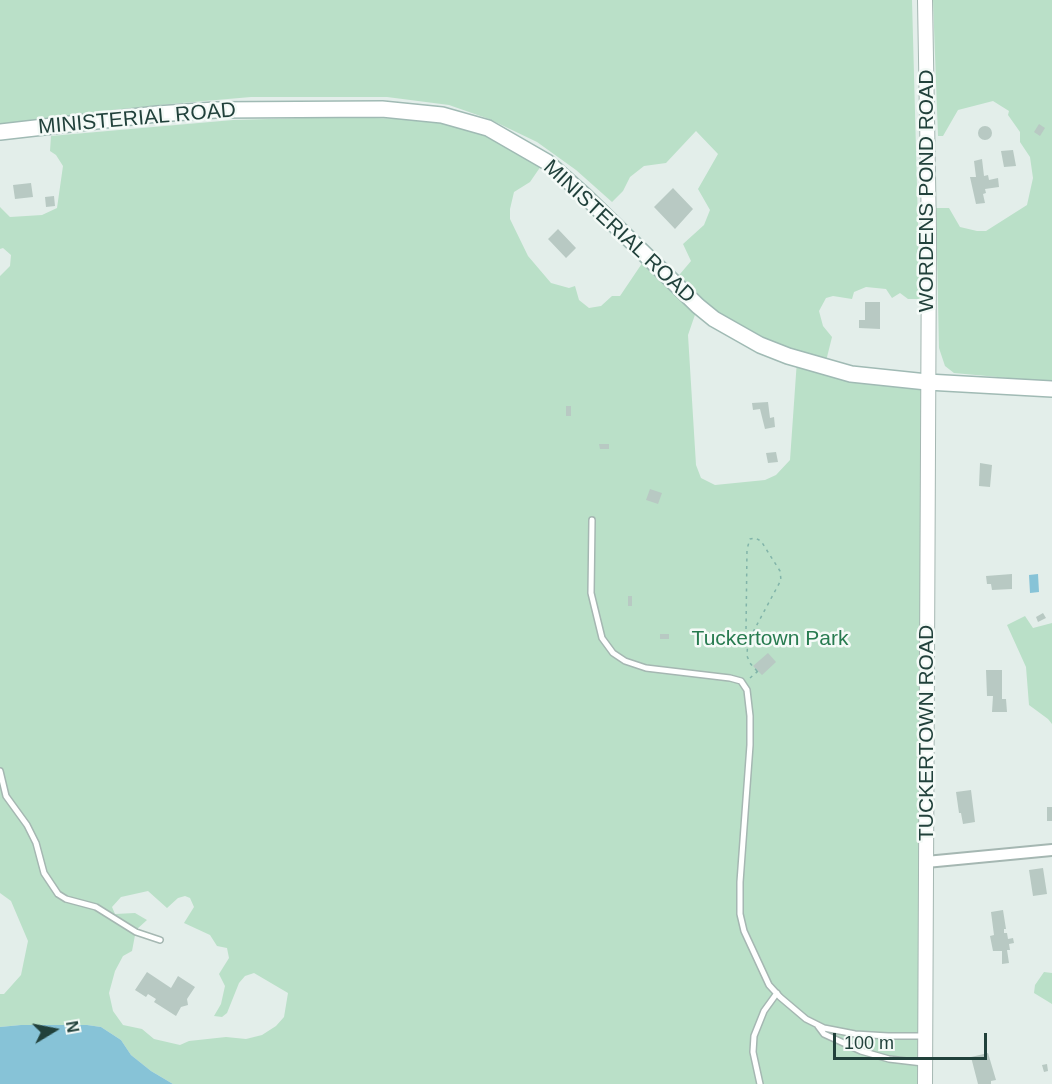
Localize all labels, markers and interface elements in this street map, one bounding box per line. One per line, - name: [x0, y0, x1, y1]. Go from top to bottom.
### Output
- street label: WORDENS POND ROAD: [914, 70, 940, 312]
- street label: MINISTERIAL ROAD: [37, 98, 237, 140]
- street label: MINISTERIAL ROAD: [538, 155, 700, 309]
- street label: TUCKERTOWN ROAD: [914, 625, 940, 841]
- park label: Tuckertown Park: [692, 626, 848, 652]
- north arrow: [24, 1000, 84, 1060]
- text: N: [63, 1020, 82, 1034]
- scale bar: [836, 1021, 990, 1059]
- text: 100 m: [844, 1033, 894, 1053]

